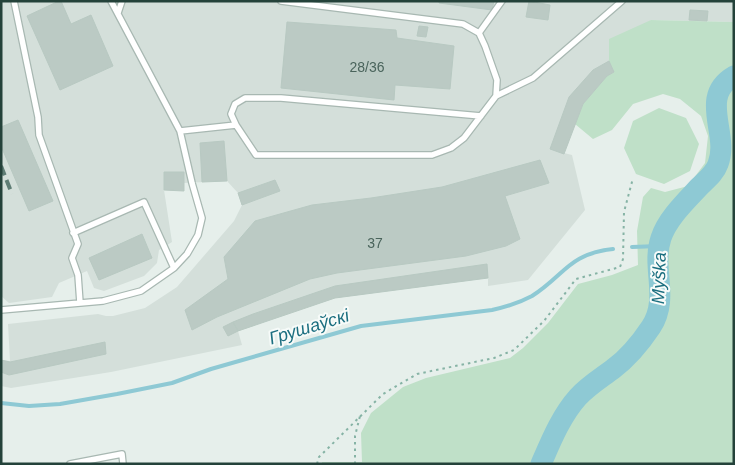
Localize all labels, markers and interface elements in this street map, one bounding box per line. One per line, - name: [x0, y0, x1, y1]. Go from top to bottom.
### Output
- house number: 28/36: [349, 59, 385, 75]
- house number: 37: [367, 235, 383, 251]
- water label: Муška: [648, 252, 670, 304]
- water label: Грушаўскі: [266, 305, 352, 349]

